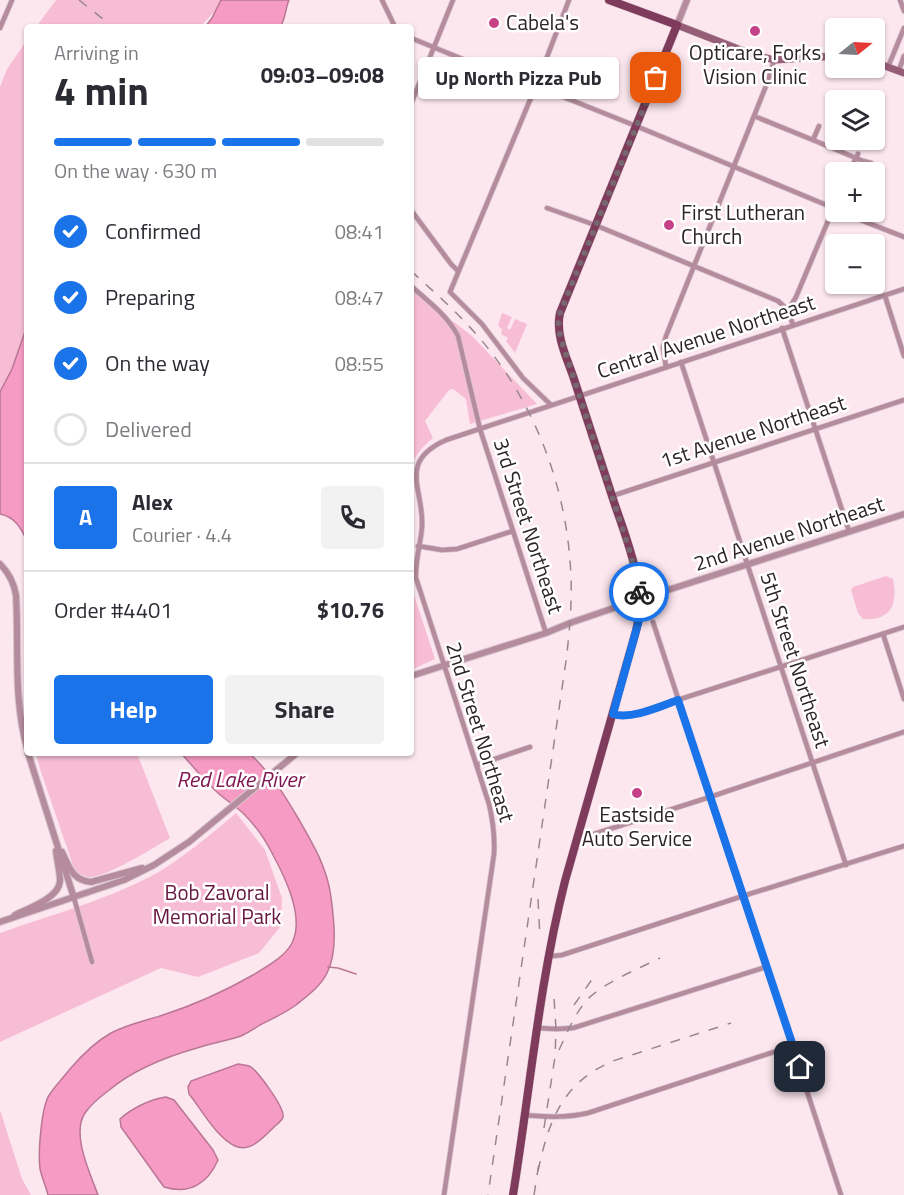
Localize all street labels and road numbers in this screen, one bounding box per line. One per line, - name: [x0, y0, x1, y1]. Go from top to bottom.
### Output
- street label: Central Avenue Northeast: [593, 286, 819, 386]
- street label: 1st Avenue Northeast: [656, 386, 850, 476]
- street label: 3rd Street Northeast: [486, 434, 573, 618]
- street label: 2nd Avenue Northeast: [689, 487, 889, 579]
- street label: 5th Street Northeast: [752, 568, 840, 752]
- street label: 2nd Street Northeast: [438, 638, 524, 826]

